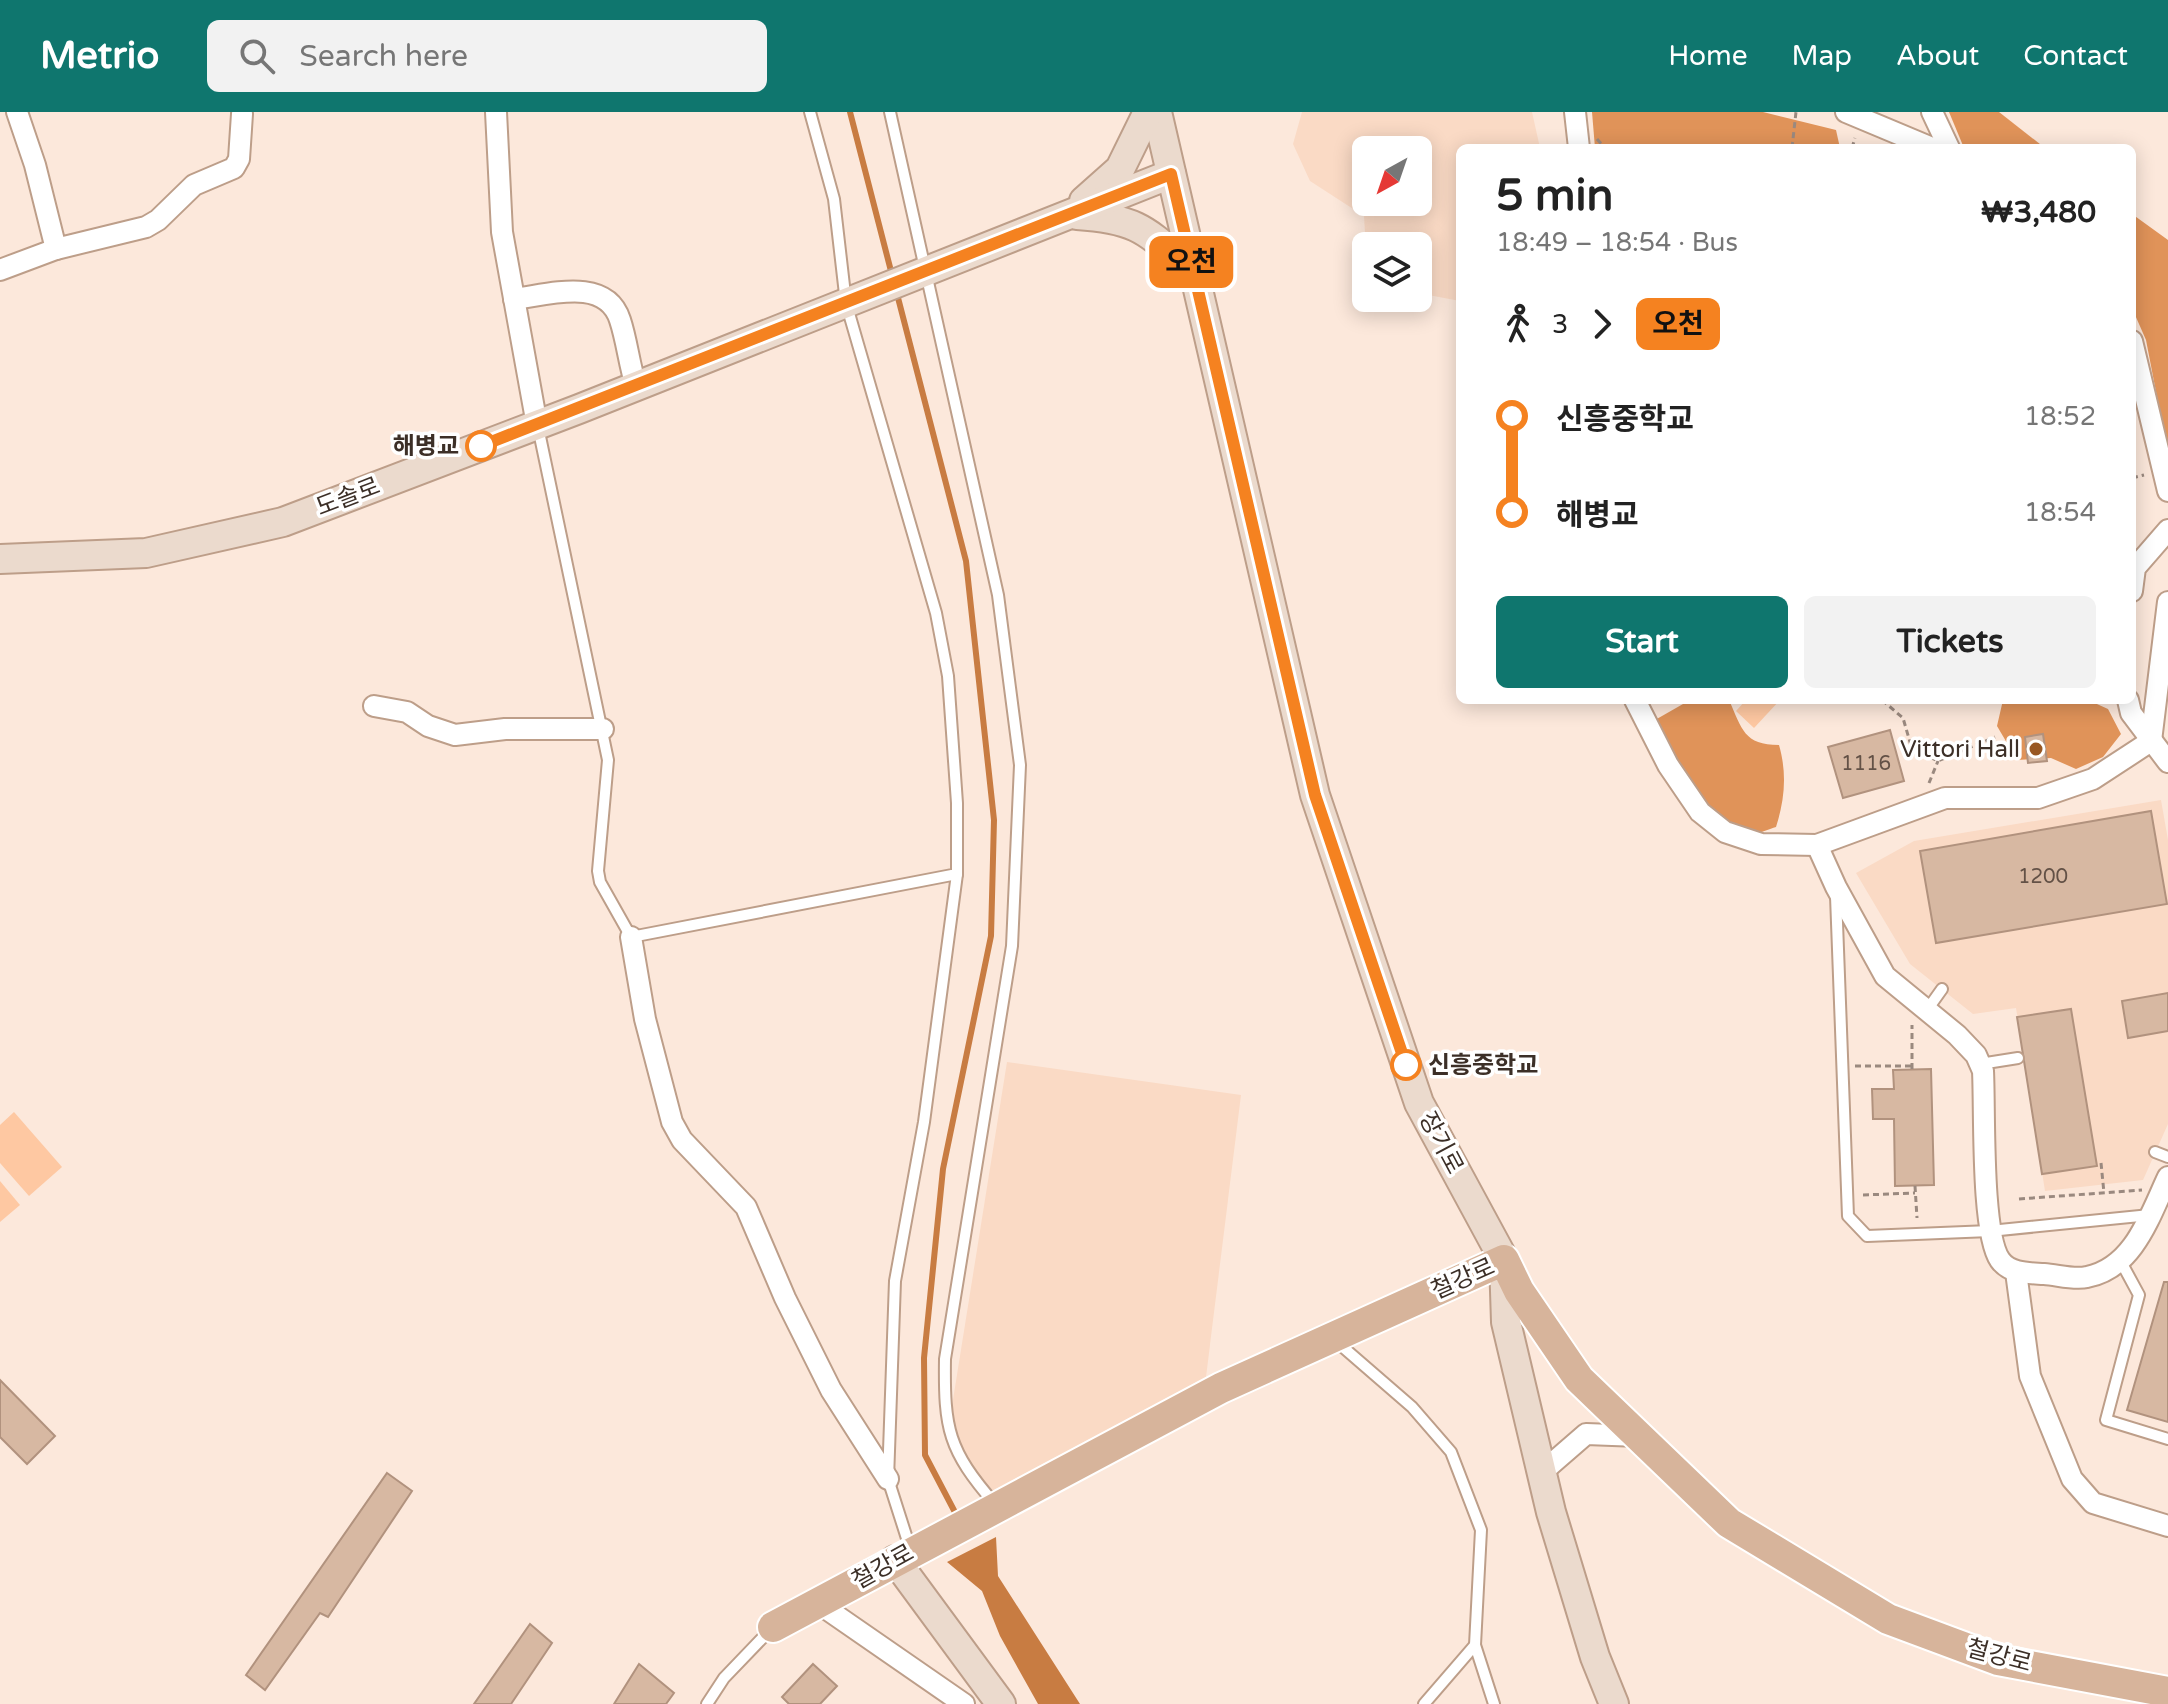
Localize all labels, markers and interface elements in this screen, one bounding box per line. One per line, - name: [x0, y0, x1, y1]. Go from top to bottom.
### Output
- search box: [207, 20, 767, 92]
- text: Metrio: [40, 33, 159, 79]
- icon: search: [235, 34, 279, 78]
- text: Search here: [299, 38, 468, 75]
- text: Home: [1668, 39, 1748, 73]
- text: Map: [1792, 39, 1852, 73]
- text: About: [1896, 39, 1979, 73]
- text: Contact: [2023, 39, 2128, 73]
- north arrow: [1352, 136, 1432, 216]
- map controls: [1352, 136, 1432, 312]
- text: 5 min: [1496, 170, 1613, 223]
- text: ₩3,480: [1981, 194, 2096, 231]
- text: 18:49 – 18:54 · Bus: [1496, 227, 1738, 258]
- button: layers: [1352, 232, 1432, 312]
- line badge: 오천: [1155, 236, 1227, 288]
- text: 오천: [1165, 245, 1217, 279]
- icon: walk: [1496, 302, 1540, 346]
- icon: forward: [1580, 302, 1624, 346]
- text: 오천: [1652, 307, 1704, 341]
- text: 3: [1552, 309, 1568, 340]
- text: 신흥중학교: [1556, 401, 1694, 438]
- text: 18:52: [2024, 401, 2096, 432]
- marker: 해병교: [466, 431, 496, 461]
- place label: 해병교: [393, 432, 459, 461]
- street label: 도솔로: [312, 472, 384, 522]
- text: 해병교: [1556, 497, 1639, 534]
- text: 18:54: [2024, 497, 2096, 528]
- button: Start: [1496, 596, 1788, 688]
- button: Tickets: [1804, 596, 2096, 688]
- place label: Vittori Hall: [1900, 735, 2020, 764]
- marker: Vittori Hall: [2027, 740, 2045, 758]
- house number: 1116: [1841, 752, 1891, 776]
- house number: 1200: [2018, 865, 2068, 889]
- marker: 신흥중학교: [1391, 1050, 1421, 1080]
- place label: 신흥중학교: [1428, 1051, 1538, 1080]
- street label: 장기로: [1413, 1107, 1469, 1179]
- street label: 철강로: [1427, 1252, 1499, 1306]
- street label: 철강로: [847, 1538, 919, 1596]
- street label: 철강로: [1963, 1633, 2035, 1679]

